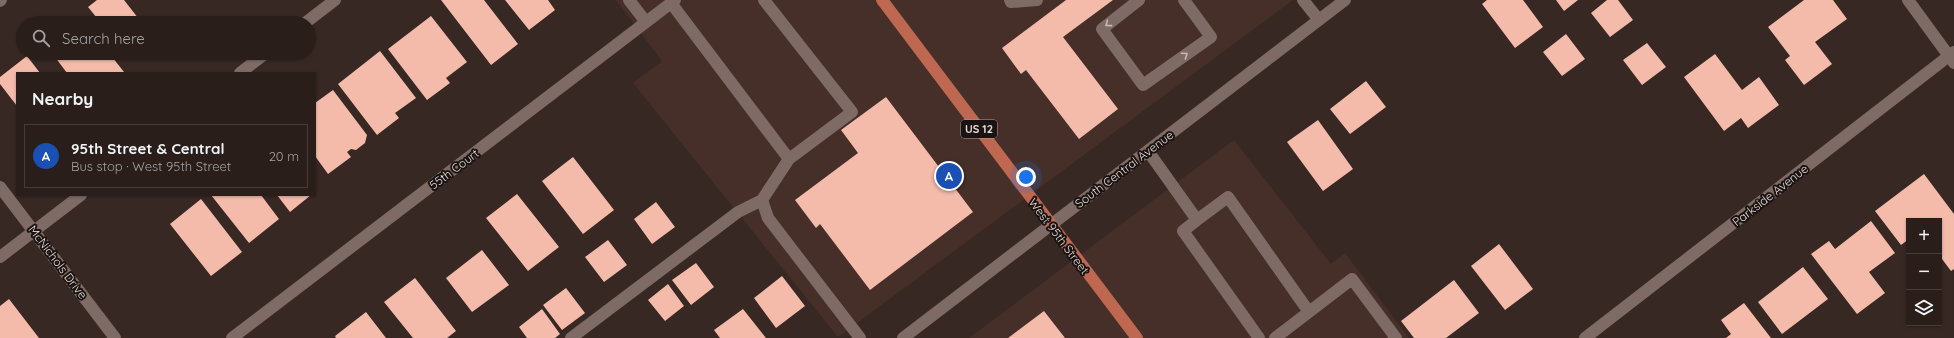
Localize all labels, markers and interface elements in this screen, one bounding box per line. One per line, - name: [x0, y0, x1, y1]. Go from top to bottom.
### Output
- search box: [16, 16, 316, 60]
- one-way arrow: [1106, 19, 1113, 26]
- icon: search: [30, 27, 52, 49]
- text: Search here: [62, 29, 145, 48]
- one-way arrow: [1181, 53, 1188, 60]
- text: Nearby: [32, 88, 93, 109]
- road number: US 12: [961, 120, 997, 138]
- street label: South Central Avenue: [1072, 127, 1176, 211]
- text: 95th Street & Central: [71, 139, 225, 158]
- street label: 55th Court: [426, 146, 482, 192]
- text: A: [42, 148, 50, 164]
- text: 20 m: [269, 148, 299, 164]
- text: Bus stop · West 95th Street: [71, 158, 231, 174]
- pin: A: [936, 161, 962, 191]
- street label: Parkside Avenue: [1729, 161, 1811, 229]
- your location: [1016, 167, 1036, 187]
- street label: West 95th Street: [1026, 195, 1092, 277]
- map controls: [1906, 218, 1942, 326]
- button: +: [1906, 218, 1942, 254]
- street label: McNichols Drive: [25, 222, 91, 302]
- button: −: [1906, 254, 1942, 290]
- button: layers: [1906, 290, 1942, 326]

